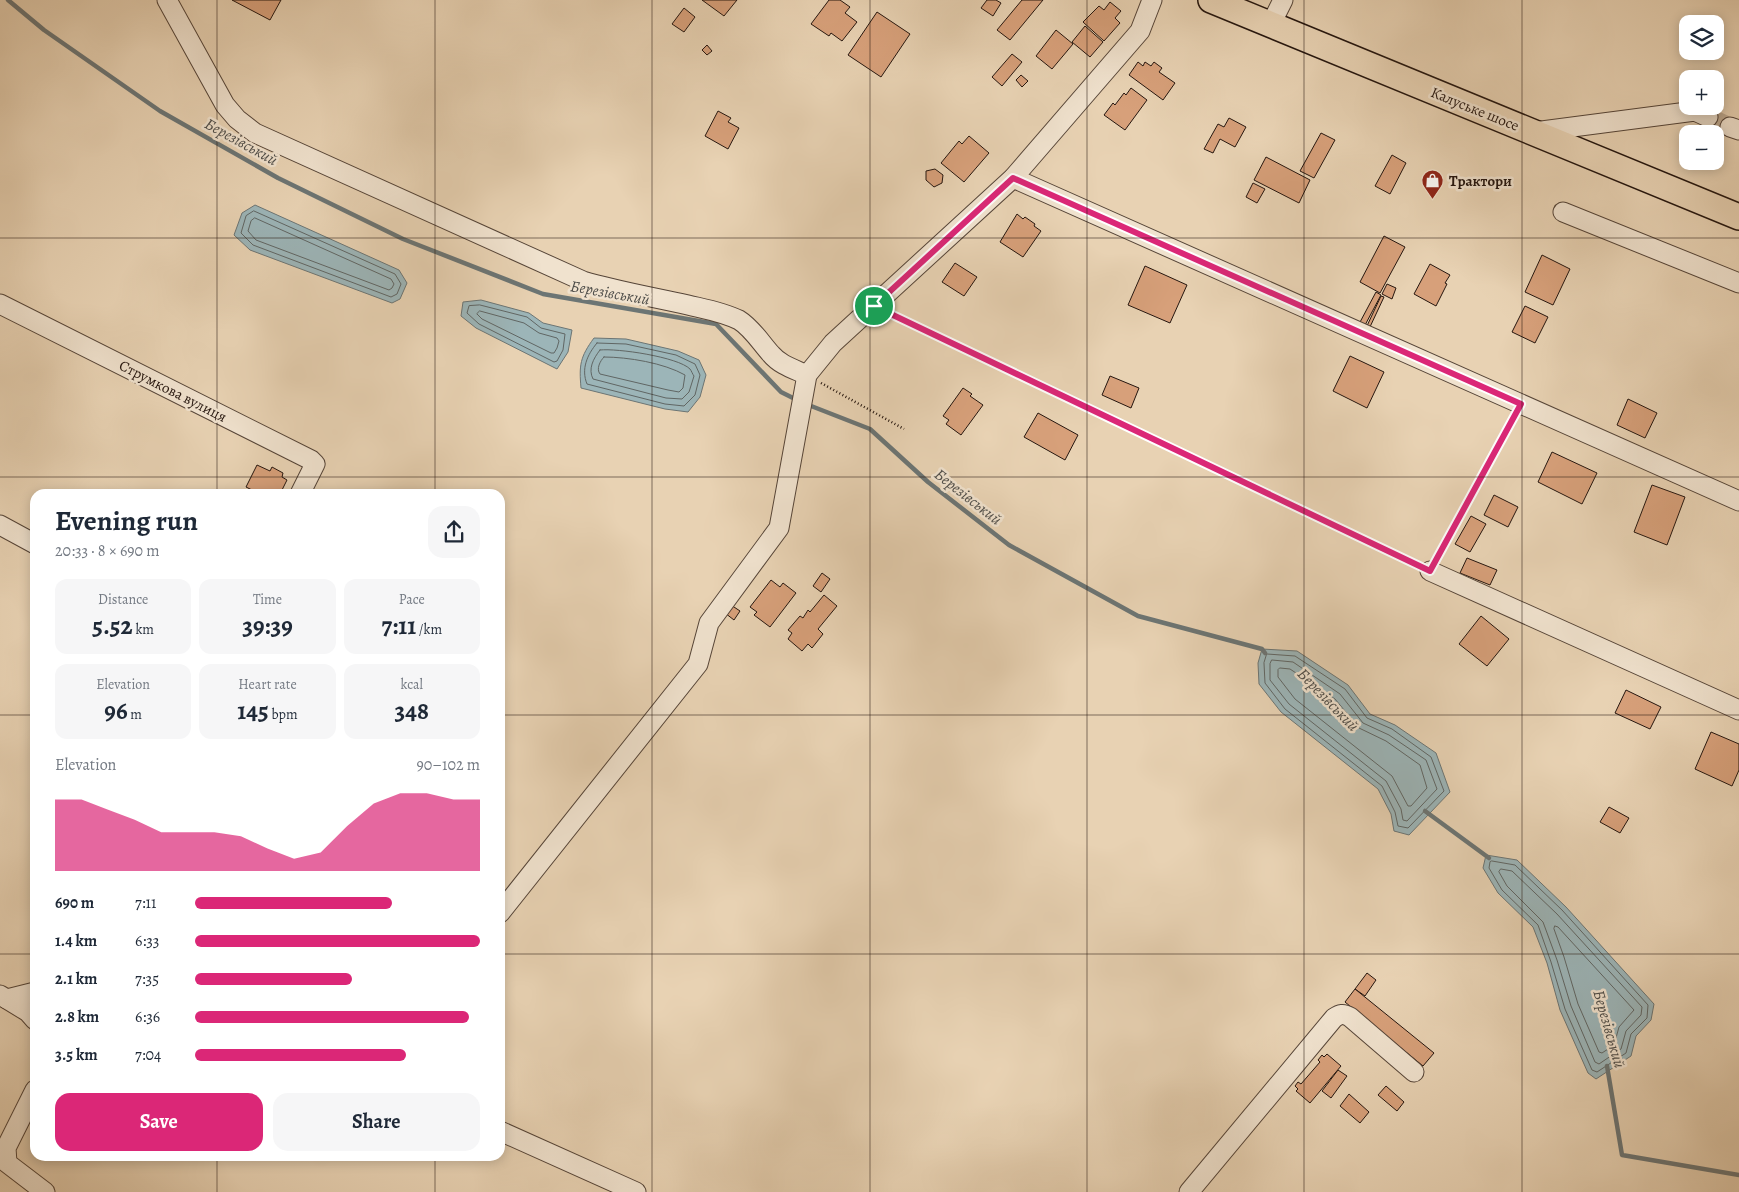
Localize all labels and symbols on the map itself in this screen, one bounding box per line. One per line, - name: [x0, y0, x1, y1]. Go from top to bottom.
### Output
- street label: Калуське шосе: [1428, 82, 1522, 136]
- water label: Березівський: [201, 113, 281, 171]
- shop icon: Трактори: [1421, 169, 1445, 200]
- place label: Трактори: [1449, 171, 1512, 191]
- water label: Березівський: [569, 275, 651, 311]
- pin: [853, 285, 895, 327]
- street label: Струмкова вулиця: [116, 355, 230, 427]
- water label: Березівський: [930, 464, 1006, 530]
- water label: Березівський: [1292, 663, 1364, 737]
- water label: Березівський: [1587, 987, 1631, 1071]

